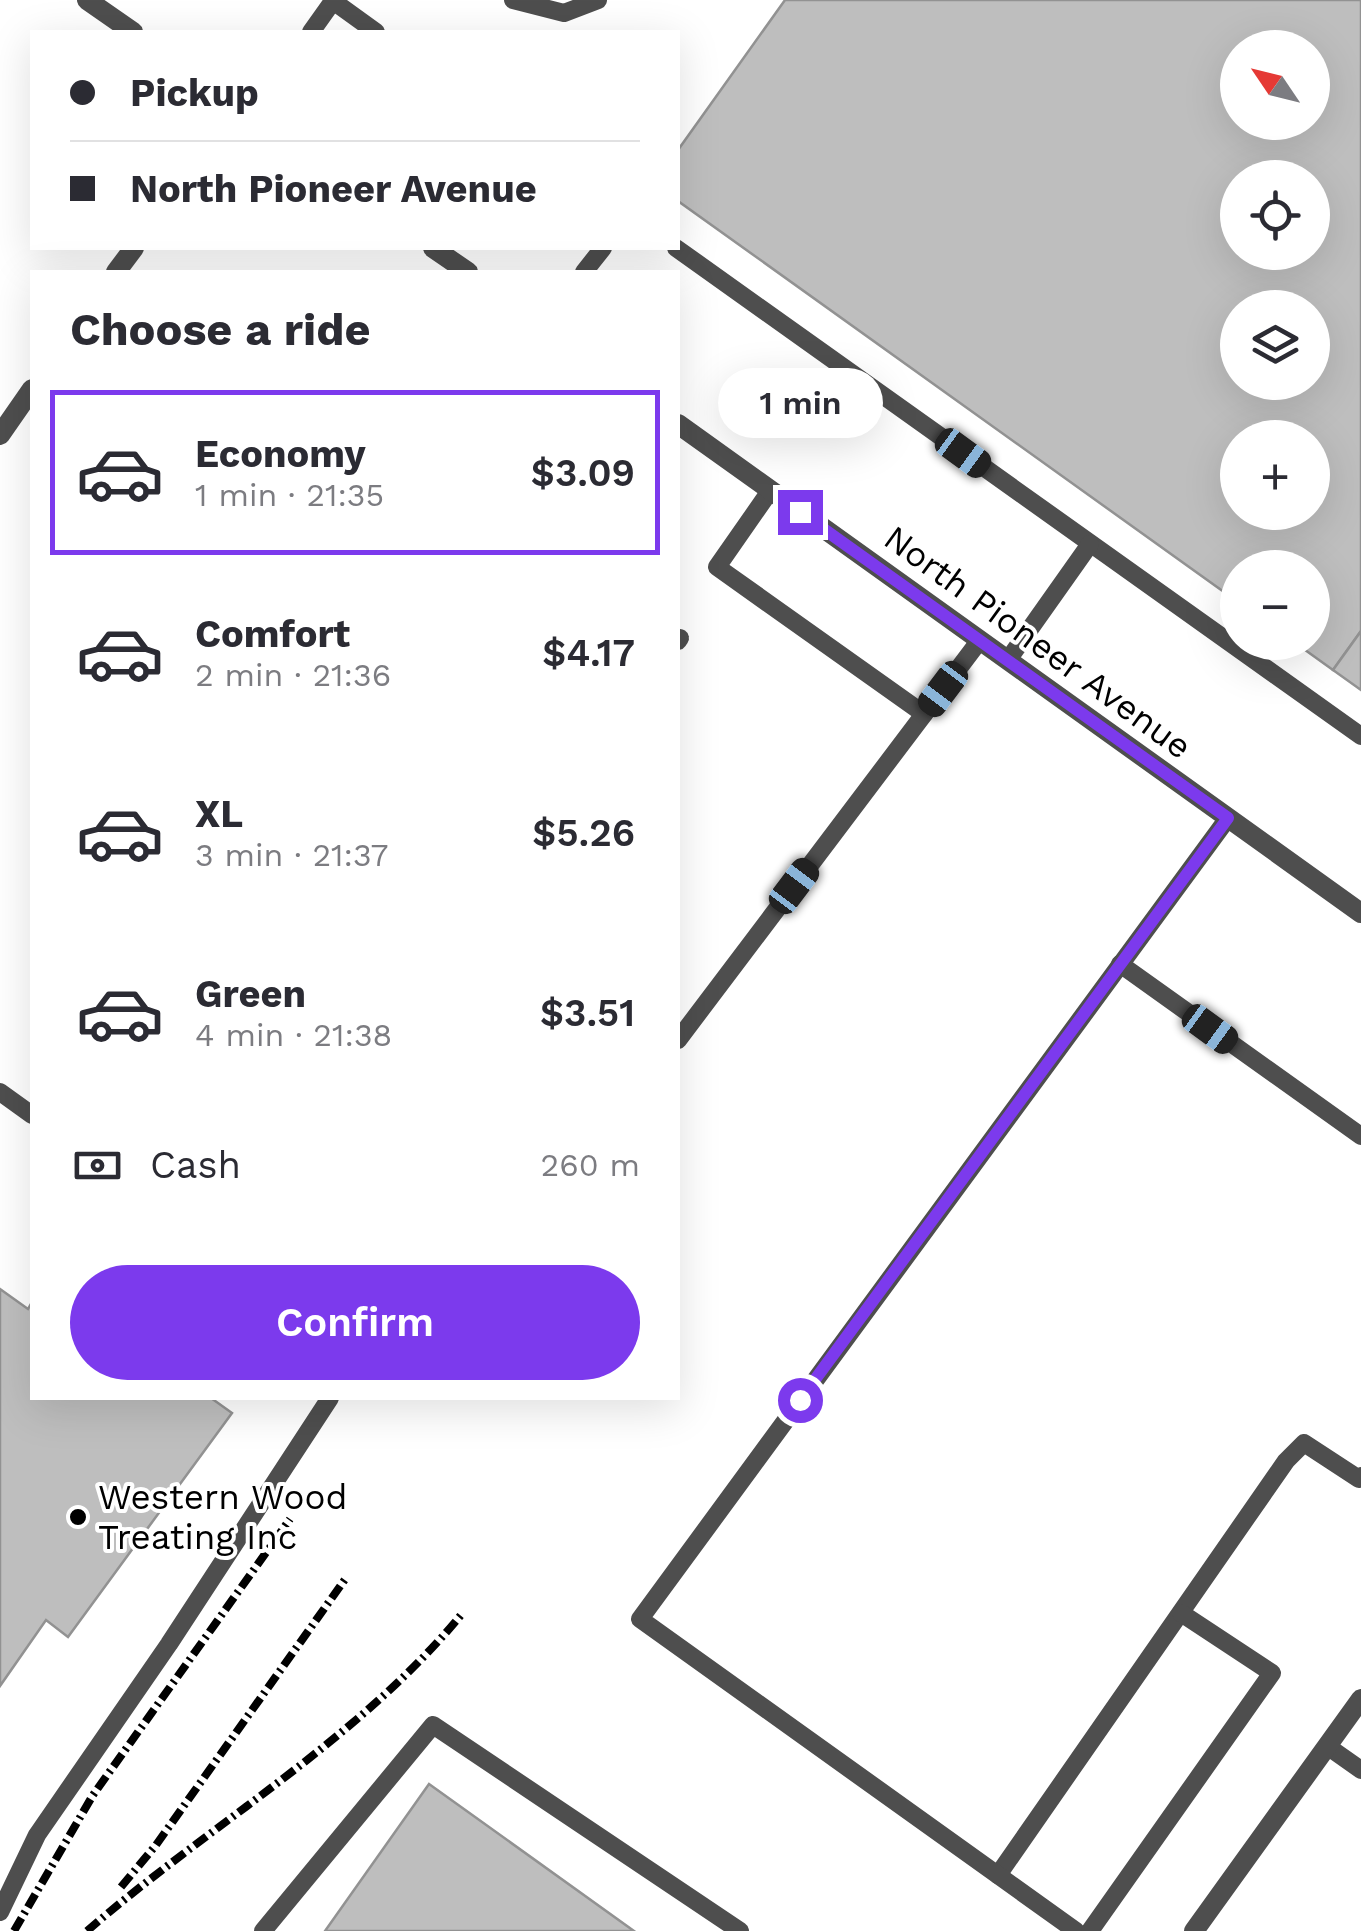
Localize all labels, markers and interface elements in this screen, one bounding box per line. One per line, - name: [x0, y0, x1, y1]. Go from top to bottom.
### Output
- north arrow: [1220, 30, 1330, 140]
- map controls: [1220, 30, 1330, 660]
- text: Pickup: [130, 71, 259, 115]
- button: locate: [1220, 160, 1330, 270]
- text: North Pioneer Avenue: [130, 167, 537, 211]
- button: layers: [1220, 290, 1330, 400]
- text: Choose a ride: [70, 303, 370, 356]
- callout: 1 min: [718, 367, 882, 437]
- text: 1 min: [759, 384, 842, 422]
- button: +: [1220, 420, 1330, 530]
- car: [930, 423, 996, 483]
- icon: car: [75, 428, 165, 518]
- text: Economy: [195, 432, 366, 476]
- text: $3.09: [531, 451, 635, 495]
- text: 1 min · 21:35: [195, 476, 384, 514]
- route end: [778, 490, 823, 535]
- street label: North Pioneer Avenue: [876, 516, 1200, 768]
- button: −: [1220, 550, 1330, 660]
- icon: car: [75, 608, 165, 698]
- text: Comfort: [195, 612, 350, 656]
- text: $4.17: [542, 631, 635, 675]
- text: 2 min · 21:36: [195, 656, 391, 694]
- car: [913, 656, 973, 722]
- icon: car: [75, 788, 165, 878]
- text: XL: [195, 792, 243, 836]
- text: $5.26: [532, 811, 635, 855]
- text: 3 min · 21:37: [195, 836, 388, 874]
- car: [764, 853, 824, 919]
- icon: car: [75, 968, 165, 1058]
- text: Green: [195, 972, 306, 1016]
- text: $3.51: [540, 991, 635, 1035]
- car: [1177, 999, 1243, 1059]
- text: 4 min · 21:38: [195, 1016, 392, 1054]
- icon: cash: [70, 1138, 125, 1193]
- text: Cash: [150, 1143, 241, 1187]
- text: 260 m: [541, 1146, 640, 1184]
- button: Confirm: [70, 1265, 640, 1380]
- route start: [778, 1378, 823, 1423]
- place label: Western Wood Treating Inc: [98, 1476, 347, 1558]
- marker: Western Wood Treating Inc: [67, 1506, 89, 1528]

